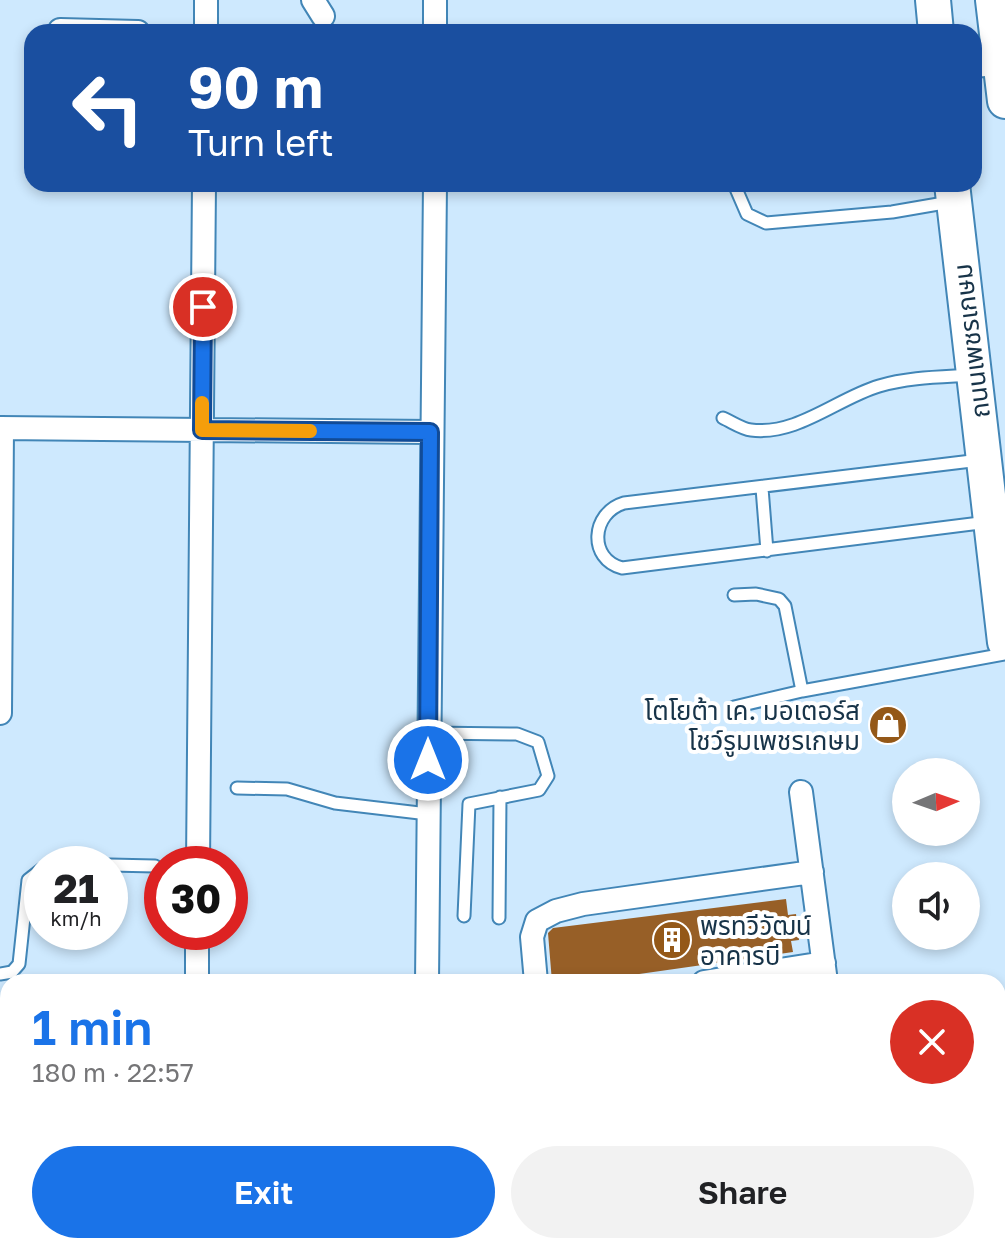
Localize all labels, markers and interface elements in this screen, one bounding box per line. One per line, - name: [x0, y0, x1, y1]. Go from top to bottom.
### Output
- text: 90 m: [188, 53, 323, 120]
- icon: left: [56, 56, 160, 160]
- text: Turn left: [188, 121, 334, 164]
- street label: ถนนเพชรเกษม: [946, 262, 996, 420]
- pin: [169, 273, 237, 341]
- icon: arrive: [181, 285, 225, 329]
- place label: โตโยต้า เค. มอเตอร์ส โชว์รูมเพชรเกษม: [644, 695, 860, 757]
- shop icon: โตโยต้า เค. มอเตอร์ส โชว์รูมเพชรเกษม: [867, 704, 909, 746]
- position arrow: [386, 718, 470, 802]
- north arrow: [892, 758, 980, 846]
- map controls: [892, 758, 980, 950]
- speed limit sign: 30: [144, 846, 248, 950]
- button: sound: [892, 862, 980, 950]
- text: 21: [54, 864, 99, 912]
- text: km/h: [51, 906, 101, 930]
- place label: พรทวีวัฒน์ อาคารบี: [700, 910, 812, 971]
- building icon: พรทวีวัฒน์ อาคารบี: [651, 919, 693, 961]
- text: 1 min: [32, 998, 152, 1056]
- button: close: [890, 1000, 974, 1084]
- text: 180 m · 22:57: [32, 1057, 194, 1088]
- button: Exit: [32, 1146, 495, 1238]
- button: Share: [511, 1146, 974, 1238]

